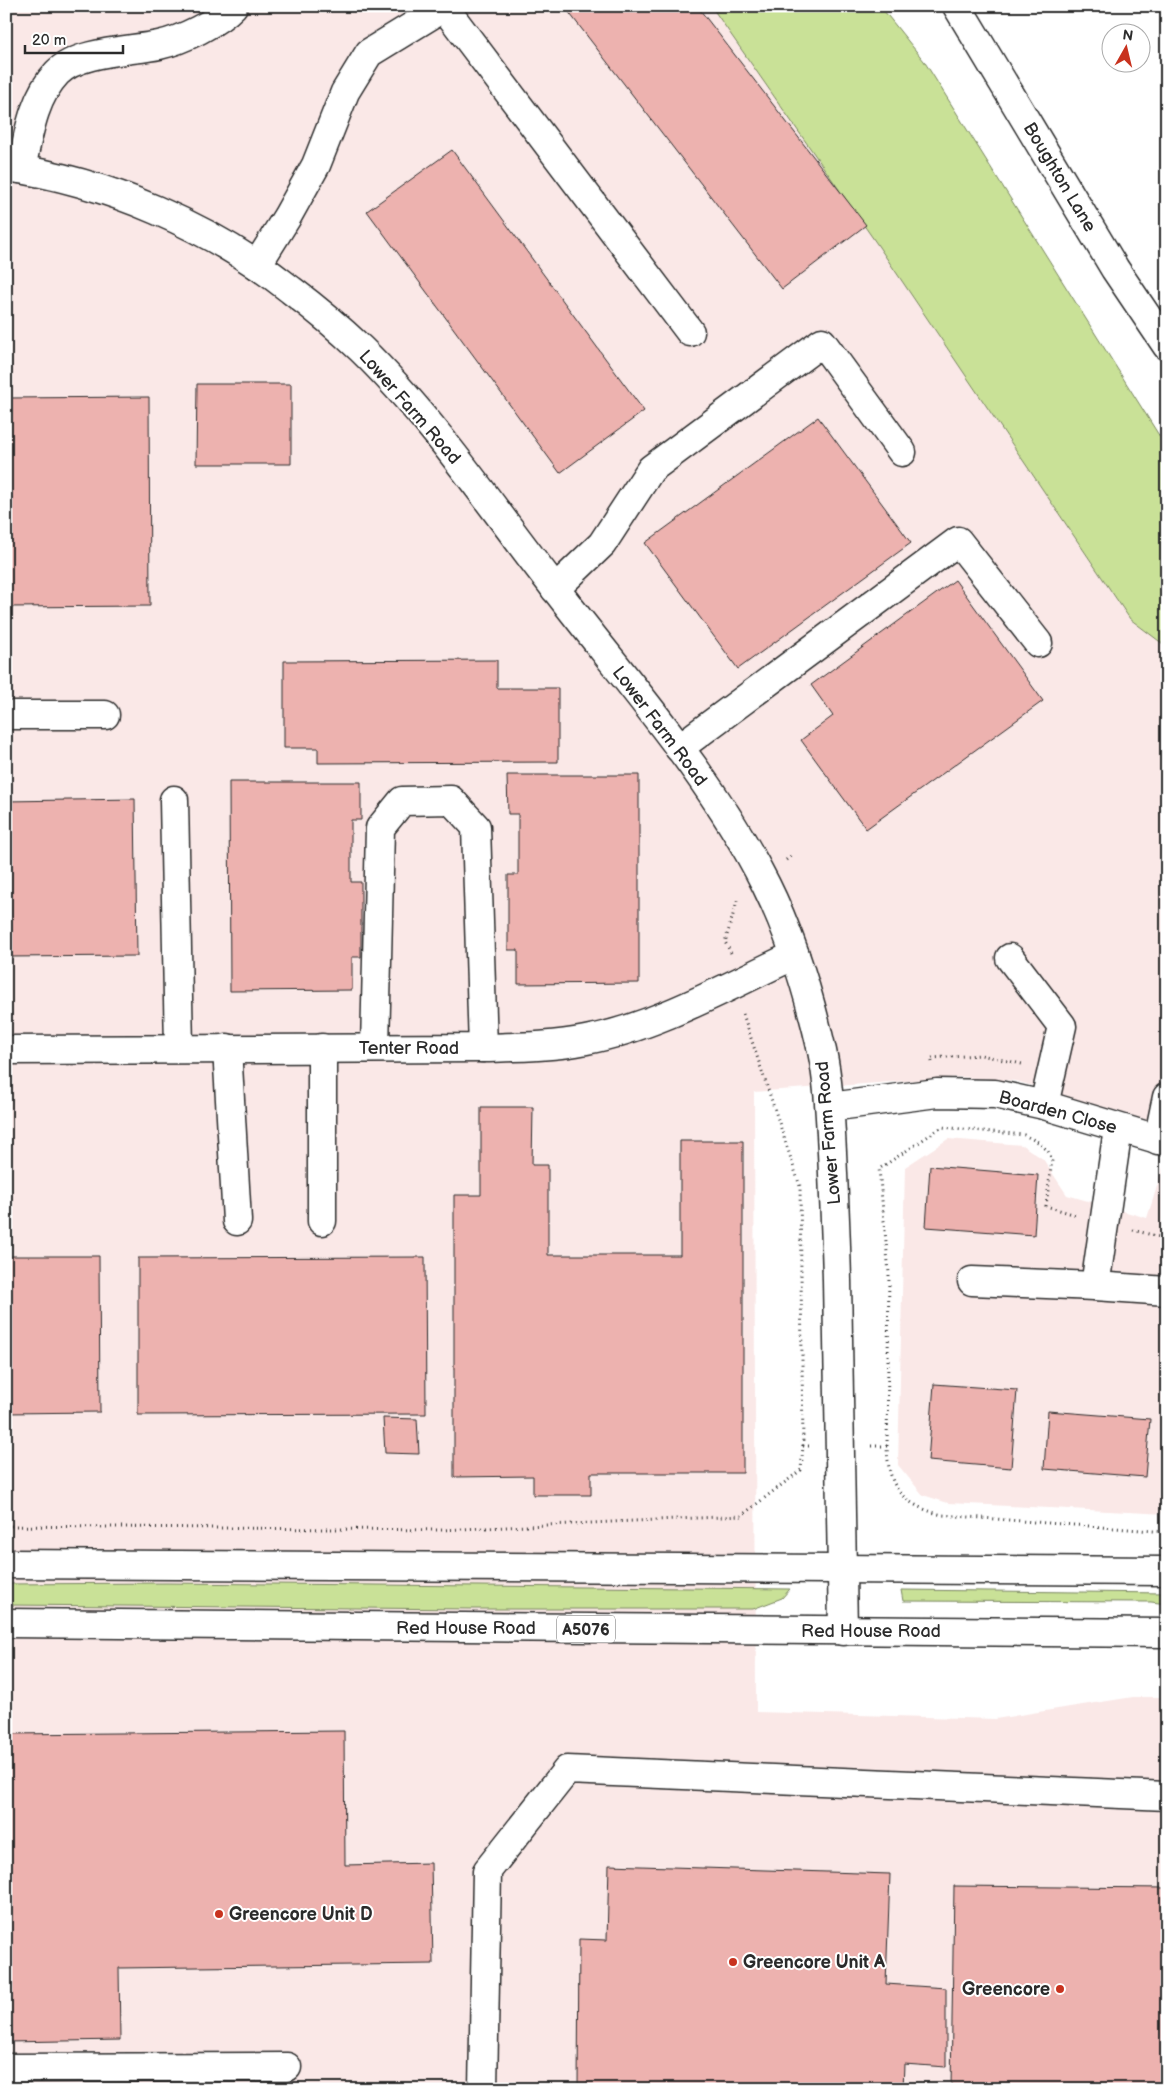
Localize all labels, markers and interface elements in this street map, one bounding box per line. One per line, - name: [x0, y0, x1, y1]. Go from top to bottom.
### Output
- scale bar: [25, 22, 122, 54]
- north arrow: [1100, 22, 1150, 72]
- text: N: [1121, 26, 1134, 45]
- text: 20 m: [32, 31, 66, 50]
- street label: Boughton Lane: [1019, 119, 1101, 236]
- street label: Lower Farm Road: [354, 346, 465, 469]
- street label: Lower Farm Road: [608, 662, 711, 790]
- street label: Tenter Road: [359, 1038, 459, 1059]
- street label: Lower Farm Road: [812, 1060, 845, 1206]
- street label: Boarden Close: [997, 1087, 1120, 1138]
- road number: A5076: [557, 1616, 615, 1642]
- street label: Red House Road: [396, 1618, 536, 1639]
- street label: Red House Road: [801, 1621, 941, 1642]
- place label: Greencore Unit D: [229, 1904, 372, 1925]
- marker: Greencore Unit D: [213, 1908, 225, 1920]
- place label: Greencore Unit A: [743, 1952, 886, 1973]
- marker: Greencore Unit A: [727, 1956, 739, 1968]
- place label: Greencore: [962, 1979, 1050, 2000]
- marker: Greencore: [1054, 1983, 1066, 1995]

